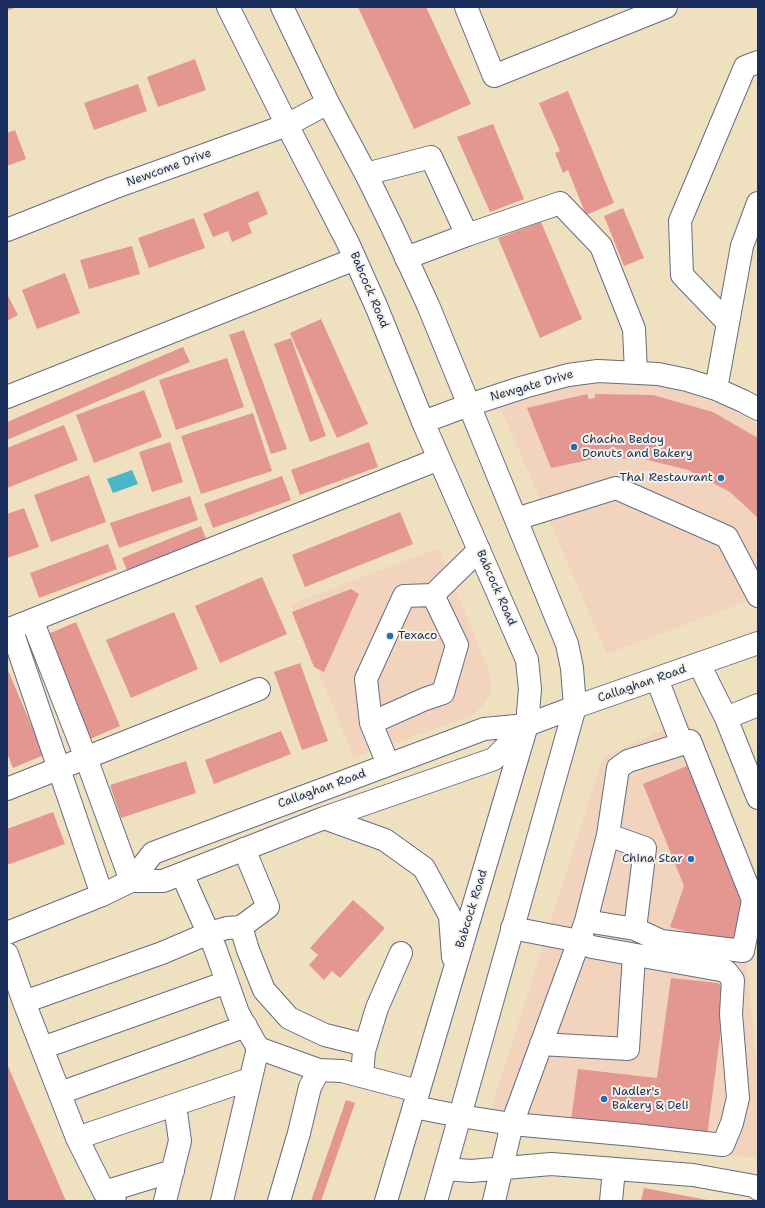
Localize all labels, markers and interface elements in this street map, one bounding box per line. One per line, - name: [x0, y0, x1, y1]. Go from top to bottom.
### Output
- street label: Newcome Drive: [124, 146, 214, 190]
- street label: Babcock Road: [346, 250, 392, 330]
- street label: Newgate Drive: [489, 367, 575, 405]
- place label: Chacha Bedoy Donuts and Bakery: [582, 433, 693, 461]
- marker: Chacha Bedoy Donuts and Bakery: [569, 442, 579, 452]
- place label: Thai Restaurant: [620, 471, 713, 485]
- marker: Thai Restaurant: [716, 473, 726, 483]
- street label: Babcock Road: [473, 548, 519, 628]
- place label: Texaco: [398, 629, 437, 643]
- marker: Texaco: [385, 631, 395, 641]
- street label: Callaghan Road: [596, 662, 688, 706]
- street label: Callaghan Road: [276, 766, 368, 812]
- place label: China Star: [622, 852, 683, 866]
- marker: China Star: [686, 854, 696, 864]
- street label: Babcock Road: [453, 868, 491, 950]
- place label: Nadler's Bakery & Deli: [612, 1085, 689, 1113]
- marker: Nadler's Bakery & Deli: [599, 1094, 609, 1104]

